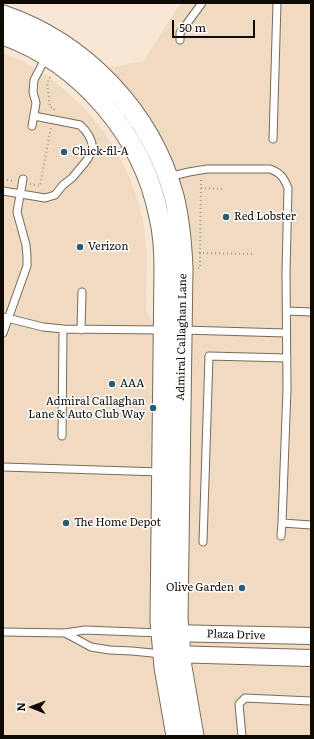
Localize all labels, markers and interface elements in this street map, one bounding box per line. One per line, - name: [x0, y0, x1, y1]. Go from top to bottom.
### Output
- scale bar: [174, 12, 257, 38]
- text: 50 m: [179, 18, 206, 36]
- place label: Chick-fil-A: [72, 145, 129, 159]
- marker: Chick-fil-A: [59, 147, 69, 157]
- place label: Red Lobster: [234, 210, 296, 224]
- marker: Red Lobster: [221, 212, 231, 222]
- place label: Verizon: [88, 240, 128, 254]
- marker: Verizon: [75, 242, 85, 252]
- street label: Admiral Callaghan Lane: [174, 273, 190, 401]
- place label: AAA: [120, 377, 144, 391]
- marker: AAA: [107, 379, 117, 389]
- place label: Admiral Callaghan Lane & Auto Club Way: [28, 395, 145, 421]
- marker: Admiral Callaghan Lane & Auto Club Way: [148, 403, 158, 413]
- place label: The Home Depot: [74, 516, 161, 530]
- marker: The Home Depot: [61, 518, 71, 528]
- place label: Olive Garden: [166, 581, 234, 595]
- marker: Olive Garden: [237, 583, 247, 593]
- street label: Plaza Drive: [206, 627, 266, 643]
- north arrow: [12, 687, 52, 727]
- text: N: [12, 702, 28, 712]

